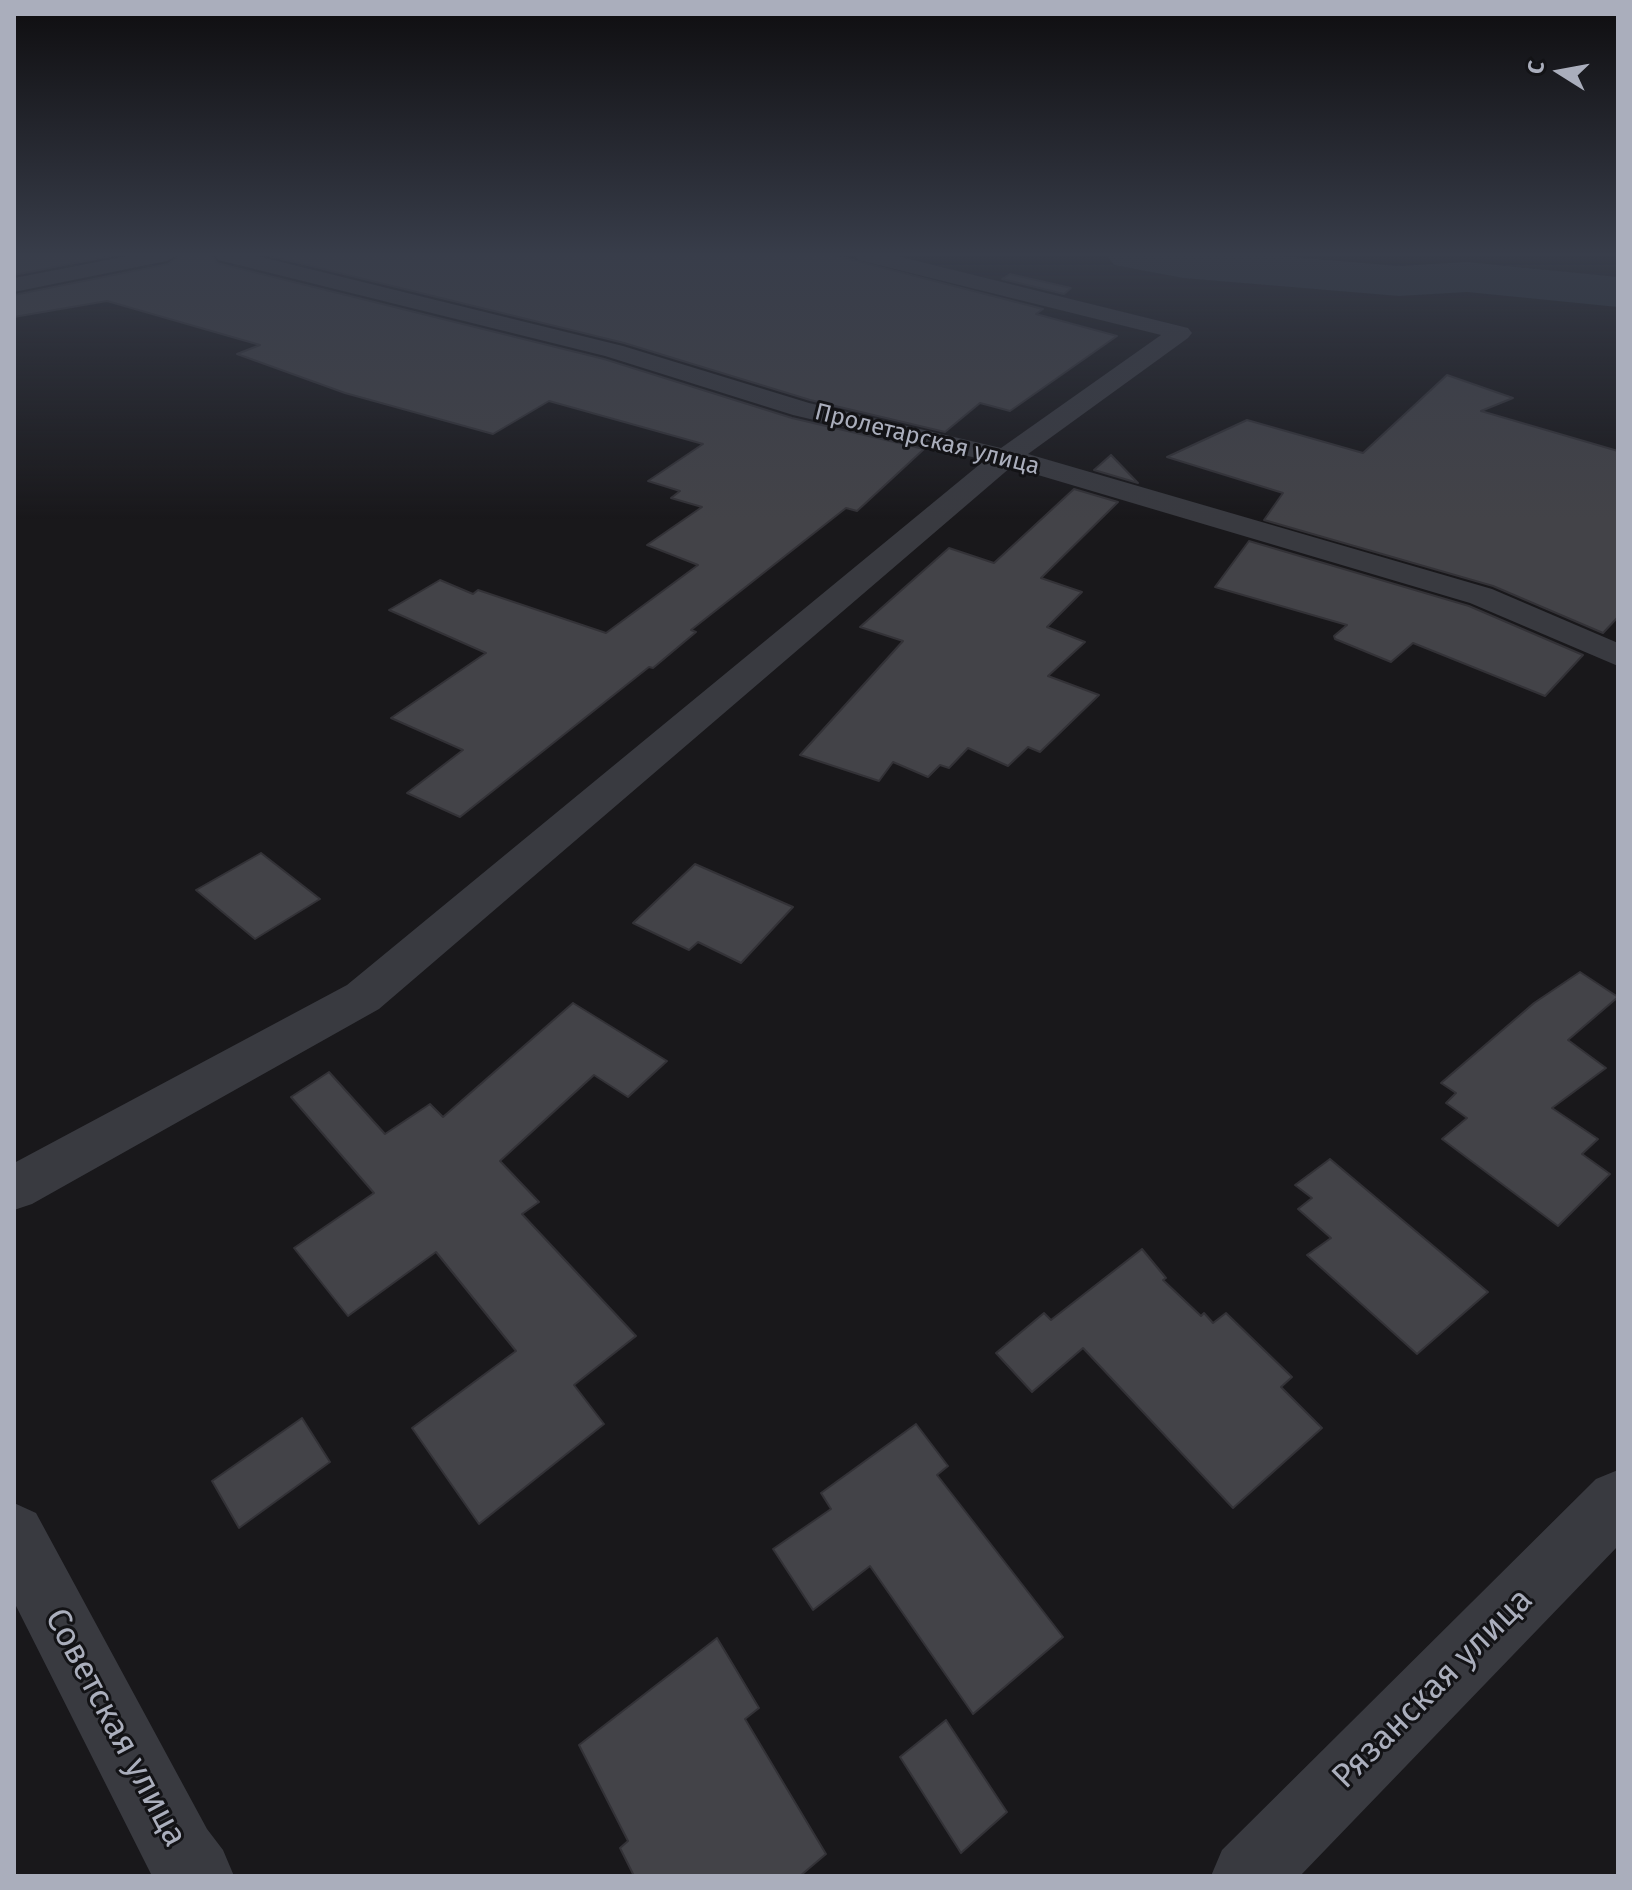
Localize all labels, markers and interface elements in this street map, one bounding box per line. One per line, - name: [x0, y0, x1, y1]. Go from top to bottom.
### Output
- north arrow: [1520, 32, 1600, 112]
- text: С: [1521, 59, 1550, 76]
- street label: Пролетарская улица: [812, 398, 1042, 482]
- street label: Рязанская улица: [1324, 1580, 1542, 1798]
- street label: Советская улица: [35, 1602, 195, 1854]

